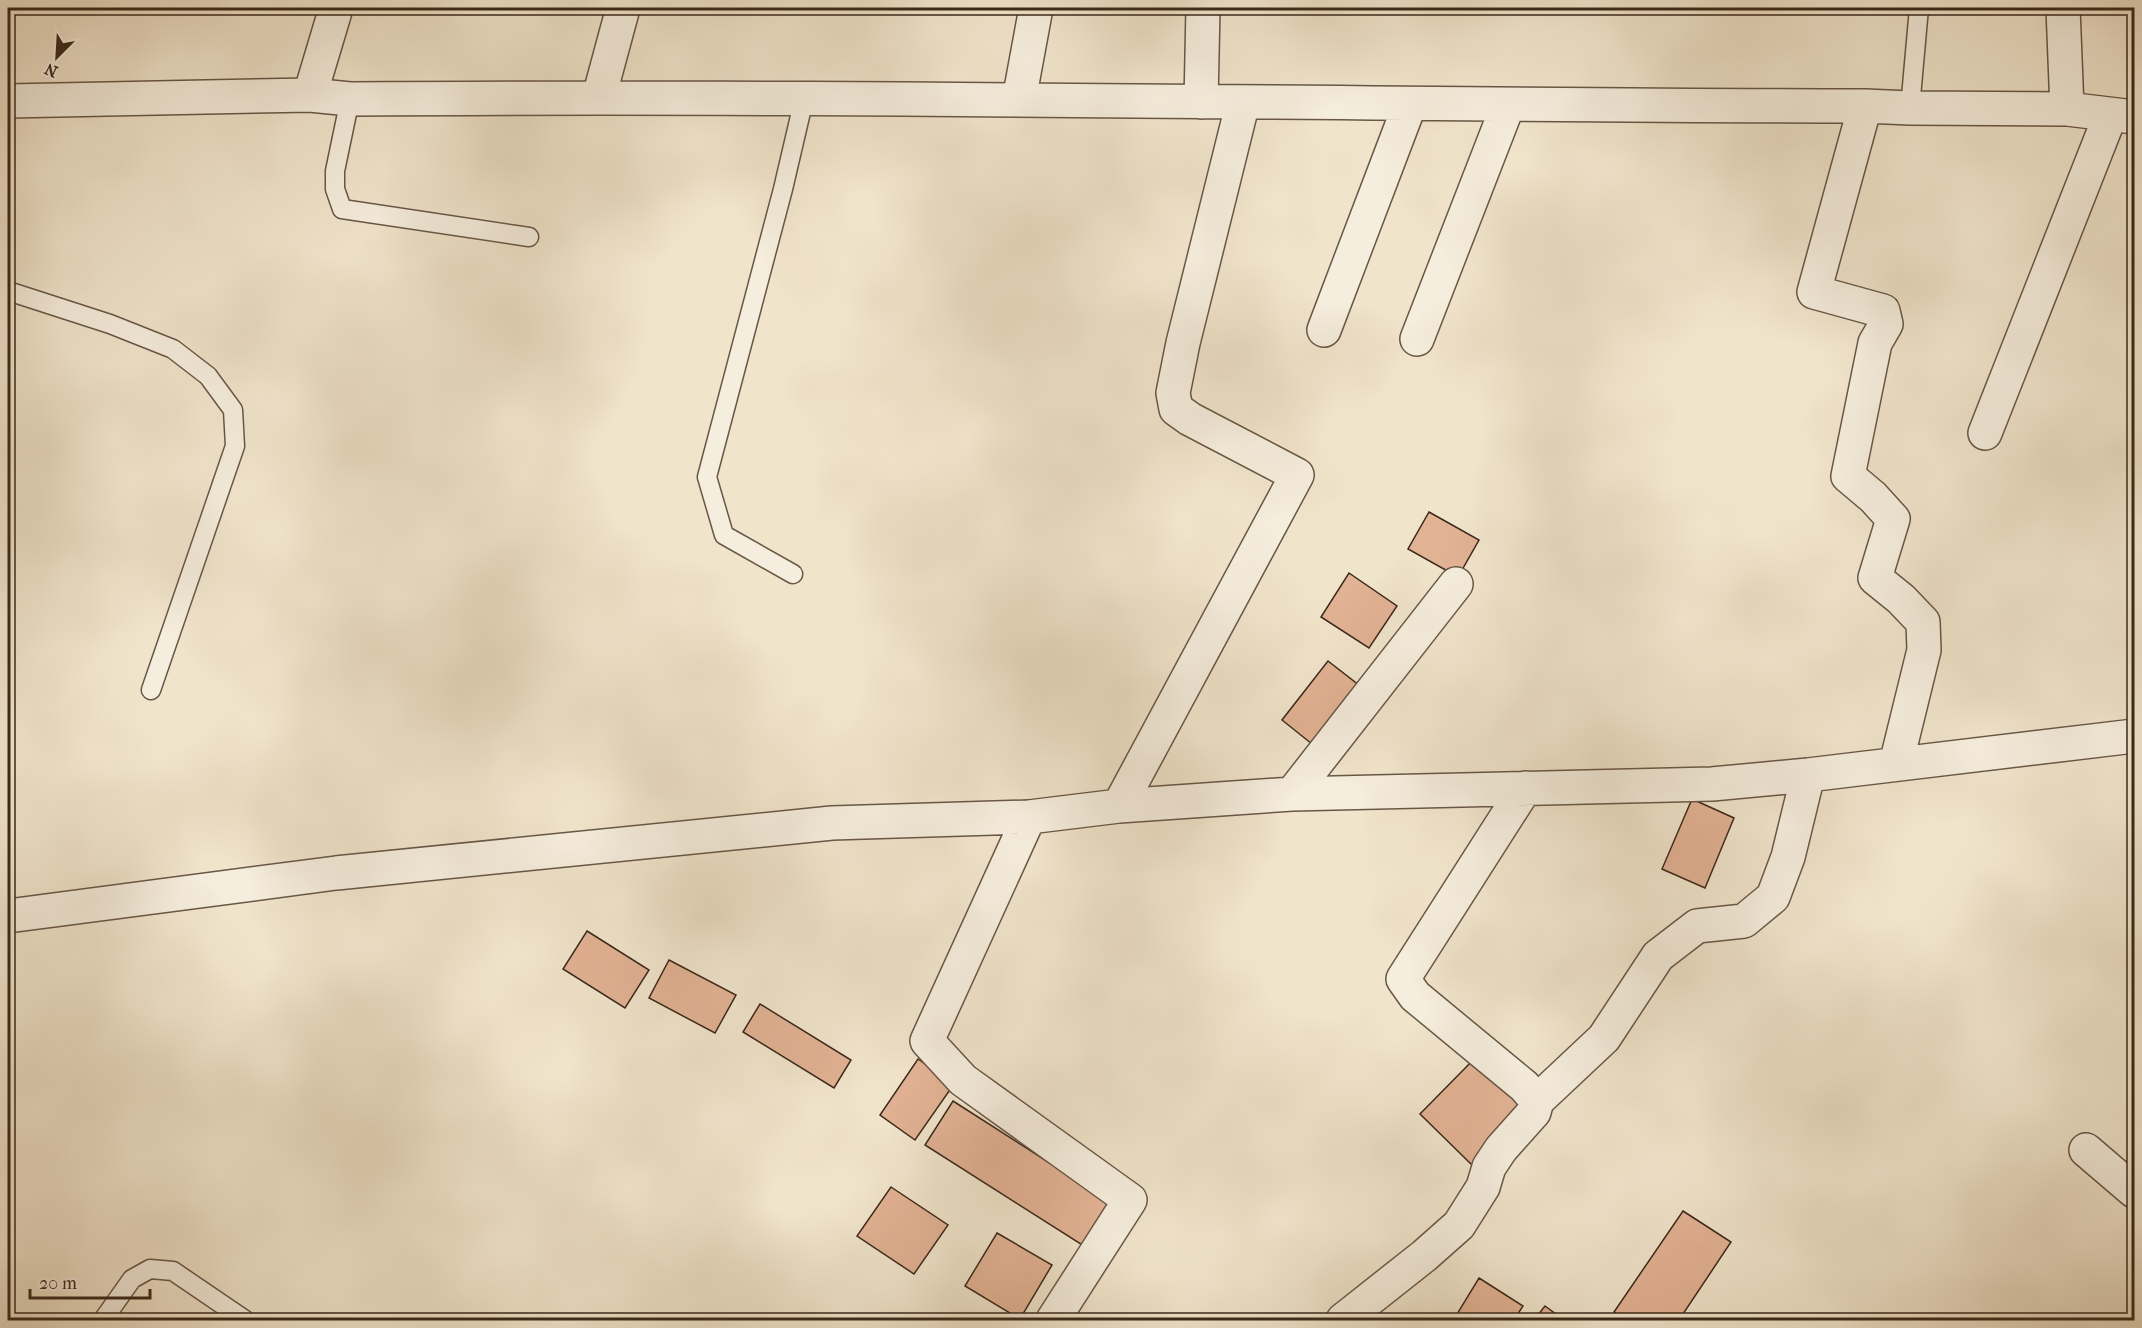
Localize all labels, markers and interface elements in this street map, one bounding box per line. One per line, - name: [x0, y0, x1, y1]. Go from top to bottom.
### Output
- north arrow: [27, 27, 87, 87]
- text: N: [41, 59, 61, 81]
- scale bar: [30, 1262, 150, 1300]
- text: 20 m: [39, 1273, 77, 1294]

